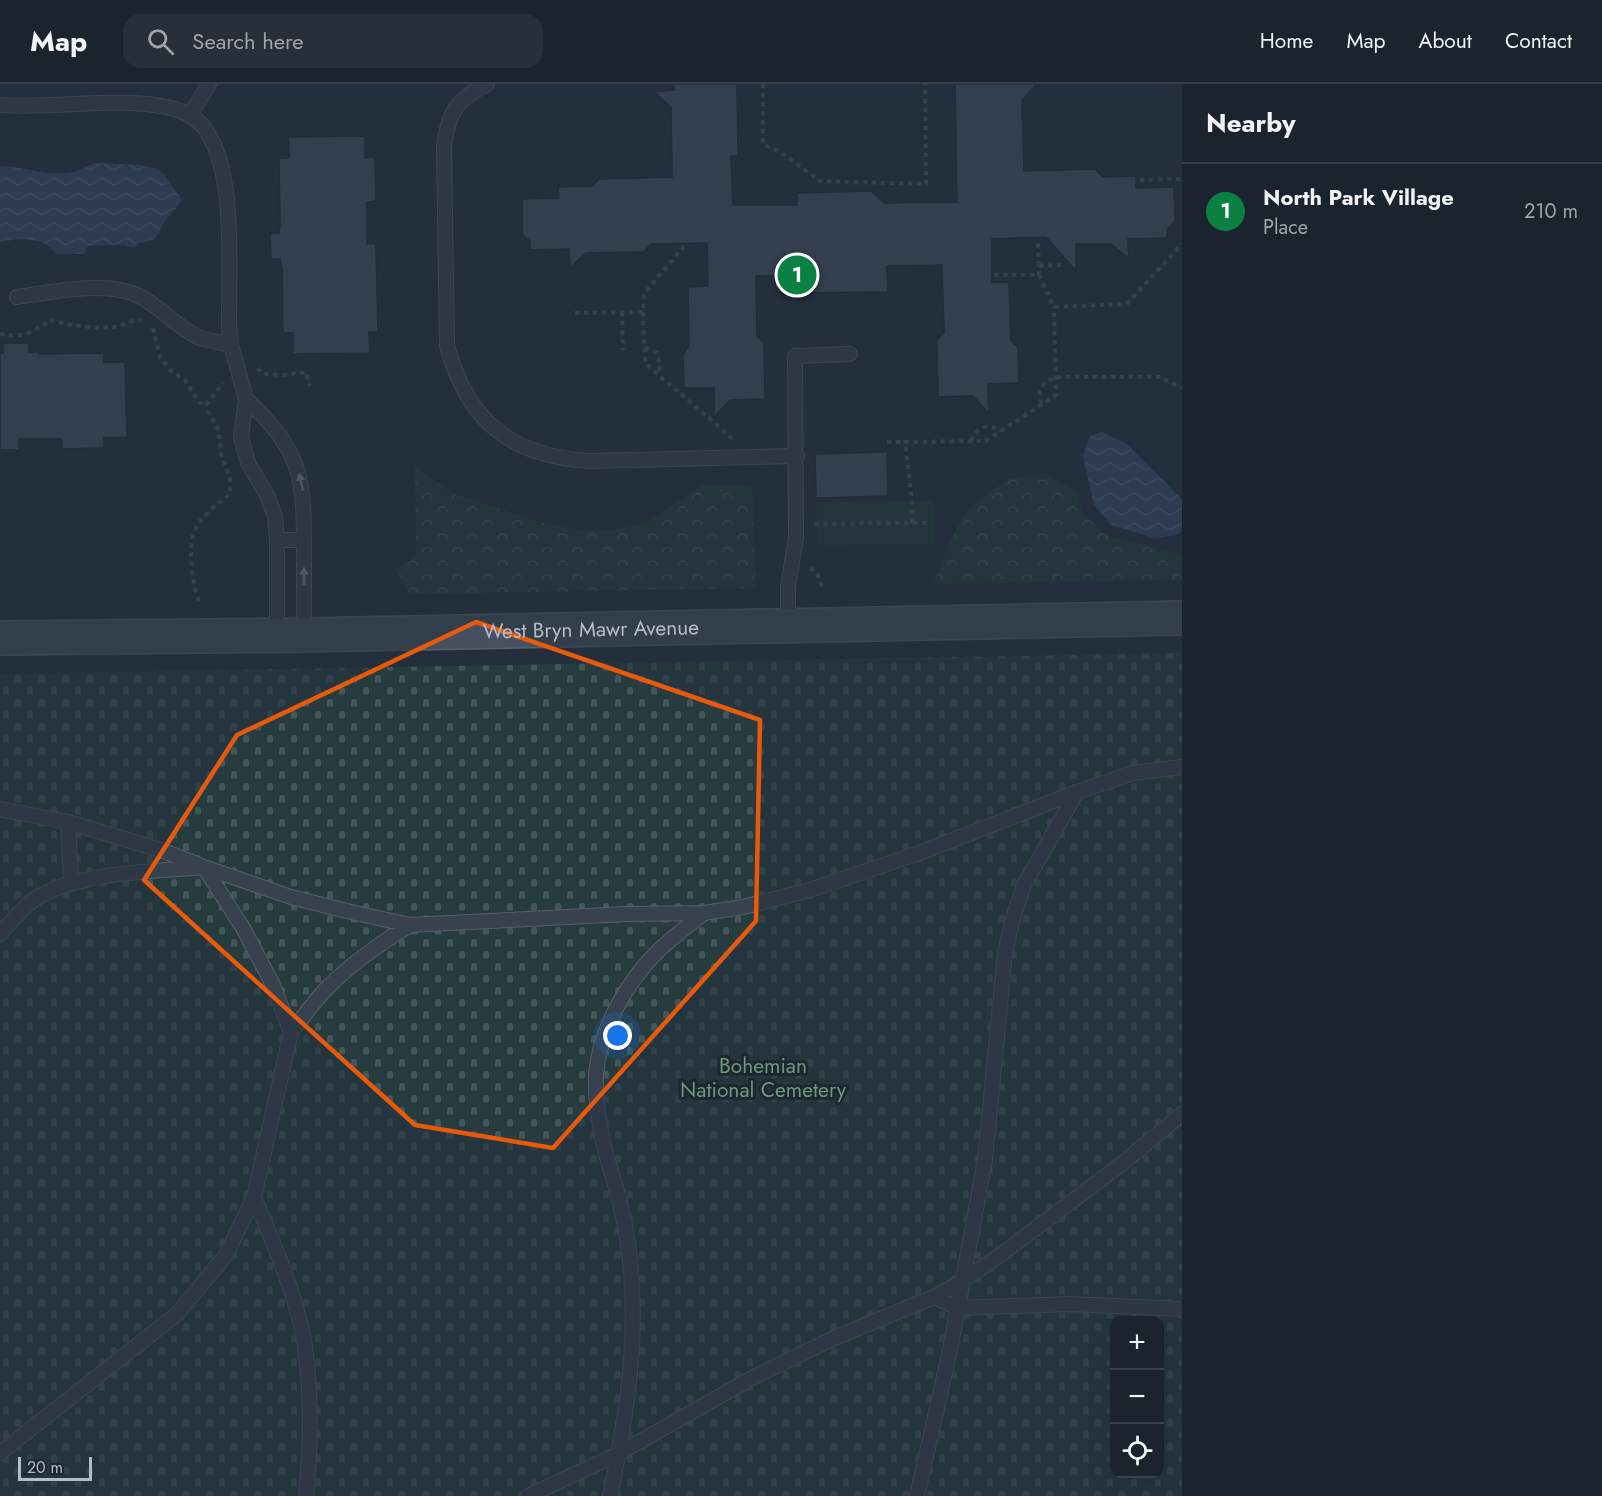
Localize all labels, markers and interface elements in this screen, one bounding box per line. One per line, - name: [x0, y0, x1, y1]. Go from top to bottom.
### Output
- search box: [123, 14, 543, 68]
- text: Map: [30, 21, 87, 62]
- icon: search: [144, 25, 177, 58]
- text: Search here: [192, 25, 304, 57]
- text: Home: [1260, 26, 1313, 56]
- text: Map: [1346, 26, 1386, 56]
- text: About: [1419, 26, 1472, 56]
- text: Contact: [1505, 26, 1572, 56]
- text: Nearby: [1206, 104, 1295, 142]
- text: North Park Village: [1263, 181, 1454, 213]
- text: 1: [1220, 197, 1231, 226]
- text: 210 m: [1524, 197, 1578, 226]
- text: Place: [1263, 213, 1308, 242]
- pin: 1: [778, 252, 816, 297]
- one-way arrow: [295, 473, 305, 491]
- one-way arrow: [299, 567, 309, 586]
- street label: West Bryn Mawr Avenue: [483, 612, 699, 647]
- your location: [603, 1021, 632, 1050]
- park label: Bohemian National Cemetery: [680, 1051, 847, 1105]
- map controls: [1110, 1316, 1164, 1478]
- button: +: [1110, 1316, 1164, 1370]
- button: −: [1110, 1370, 1164, 1424]
- button: locate: [1110, 1424, 1164, 1478]
- scale bar: [18, 1454, 92, 1482]
- text: 20 m: [27, 1456, 63, 1479]

